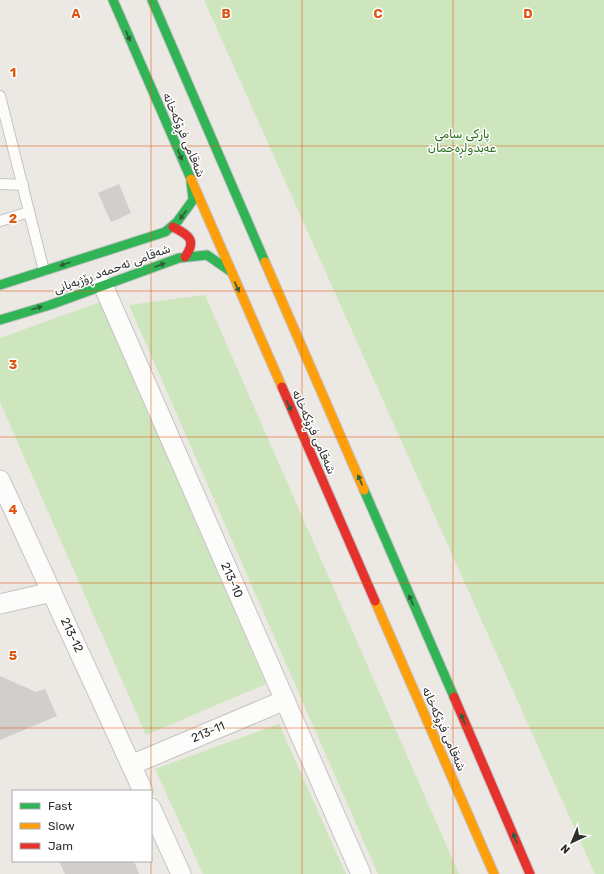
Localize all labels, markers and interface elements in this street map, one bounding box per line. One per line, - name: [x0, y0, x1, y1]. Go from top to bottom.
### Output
- text: A: [71, 6, 81, 21]
- text: B: [221, 6, 231, 21]
- text: C: [373, 6, 383, 21]
- text: D: [523, 6, 533, 21]
- one-way arrow: [125, 30, 131, 41]
- text: 1: [10, 65, 16, 80]
- street label: شەقامی فڕۆکەخانە: [157, 91, 208, 181]
- park label: پارکی سامی عەبدولڕەحمان: [428, 127, 497, 159]
- one-way arrow: [177, 150, 183, 162]
- one-way arrow: [178, 209, 187, 220]
- text: 2: [9, 211, 17, 226]
- street label: شەقامی ئەحمەد ڕۆژبەیانی: [52, 241, 174, 300]
- one-way arrow: [59, 261, 71, 267]
- one-way arrow: [154, 261, 166, 267]
- one-way arrow: [234, 282, 240, 293]
- one-way arrow: [32, 305, 44, 311]
- text: 3: [9, 357, 18, 372]
- street label: شەقامی فڕۆکەخانە: [286, 388, 339, 478]
- one-way arrow: [286, 401, 292, 412]
- one-way arrow: [357, 475, 363, 486]
- text: 4: [9, 502, 18, 517]
- street label: 213-10: [218, 560, 246, 600]
- one-way arrow: [408, 593, 414, 605]
- street label: 213-12: [58, 615, 86, 655]
- text: 5: [9, 648, 17, 663]
- street label: شەقامی فڕۆکەخانە: [416, 685, 469, 775]
- one-way arrow: [460, 713, 466, 724]
- street label: 213-11: [189, 719, 227, 745]
- legend: [12, 790, 152, 862]
- text: Fast: [48, 799, 72, 813]
- text: Slow: [48, 819, 75, 833]
- north arrow: [552, 822, 592, 862]
- one-way arrow: [512, 833, 518, 844]
- text: Jam: [48, 839, 73, 853]
- text: N: [558, 841, 573, 856]

